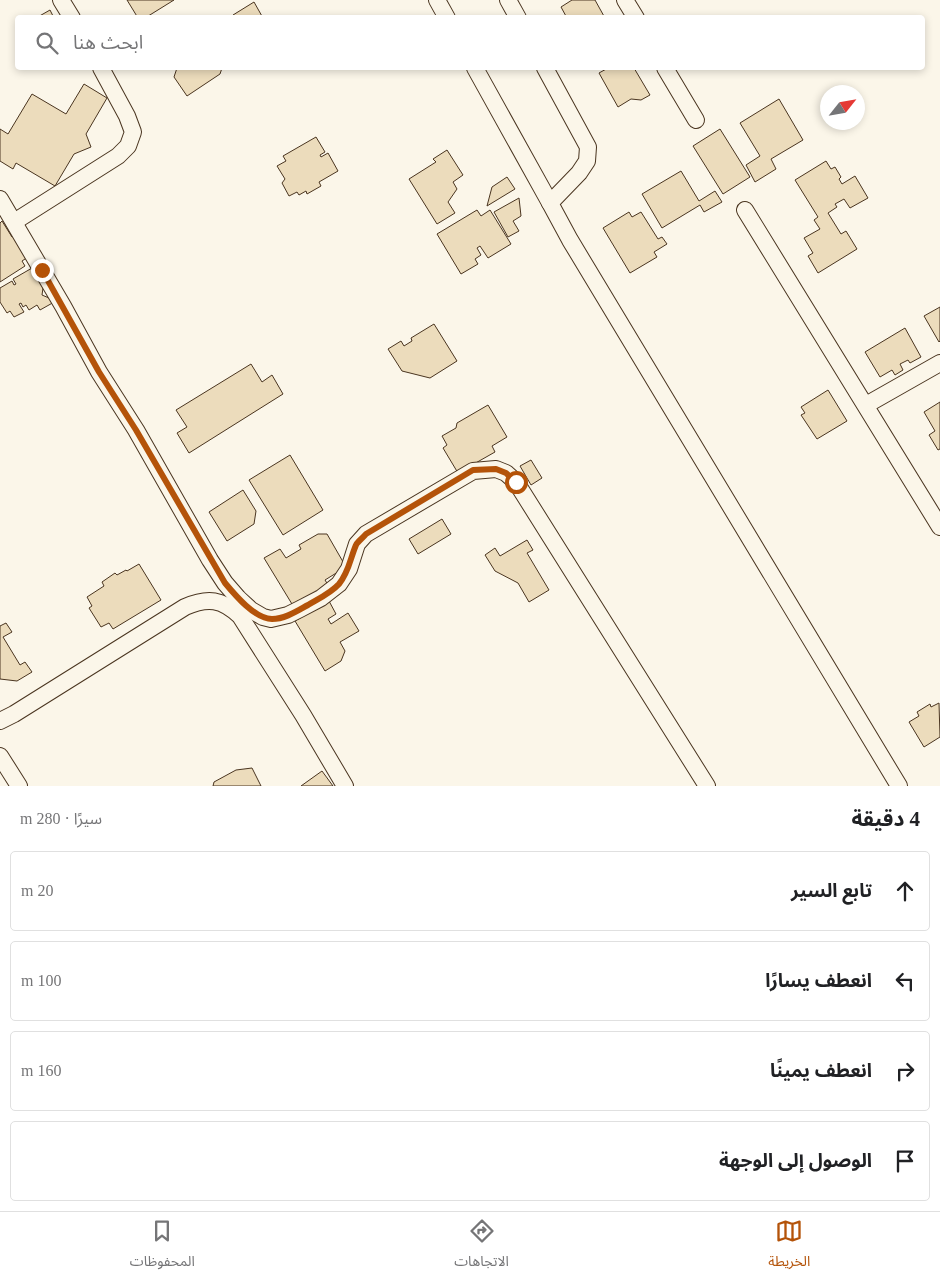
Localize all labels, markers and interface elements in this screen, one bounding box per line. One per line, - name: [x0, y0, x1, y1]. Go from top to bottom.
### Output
- search box: [15, 15, 925, 70]
- icon: search: [33, 29, 61, 57]
- text: ابحث هنا: [73, 32, 143, 53]
- north arrow: [820, 85, 865, 130]
- route end: [31, 259, 54, 282]
- route start: [505, 471, 528, 494]
- text: 4 دقيقة: [851, 807, 920, 831]
- text: سيرًا · 280 m: [20, 810, 102, 827]
- icon: ahead: [891, 877, 919, 905]
- text: تابع السير: [791, 880, 872, 901]
- text: 20 m: [21, 882, 53, 899]
- icon: left: [891, 967, 919, 995]
- text: انعطف يسارًا: [765, 970, 872, 991]
- text: 100 m: [21, 972, 61, 989]
- icon: right: [891, 1057, 919, 1085]
- text: انعطف يمينًا: [770, 1060, 872, 1081]
- text: 160 m: [21, 1062, 61, 1079]
- icon: arrive: [891, 1147, 919, 1175]
- text: الوصول إلى الوجهة: [719, 1150, 872, 1171]
- tab: المحفوظات: [130, 1217, 195, 1276]
- tab: الاتجاهات: [454, 1217, 509, 1276]
- tab: الخريطة: [768, 1217, 810, 1276]

